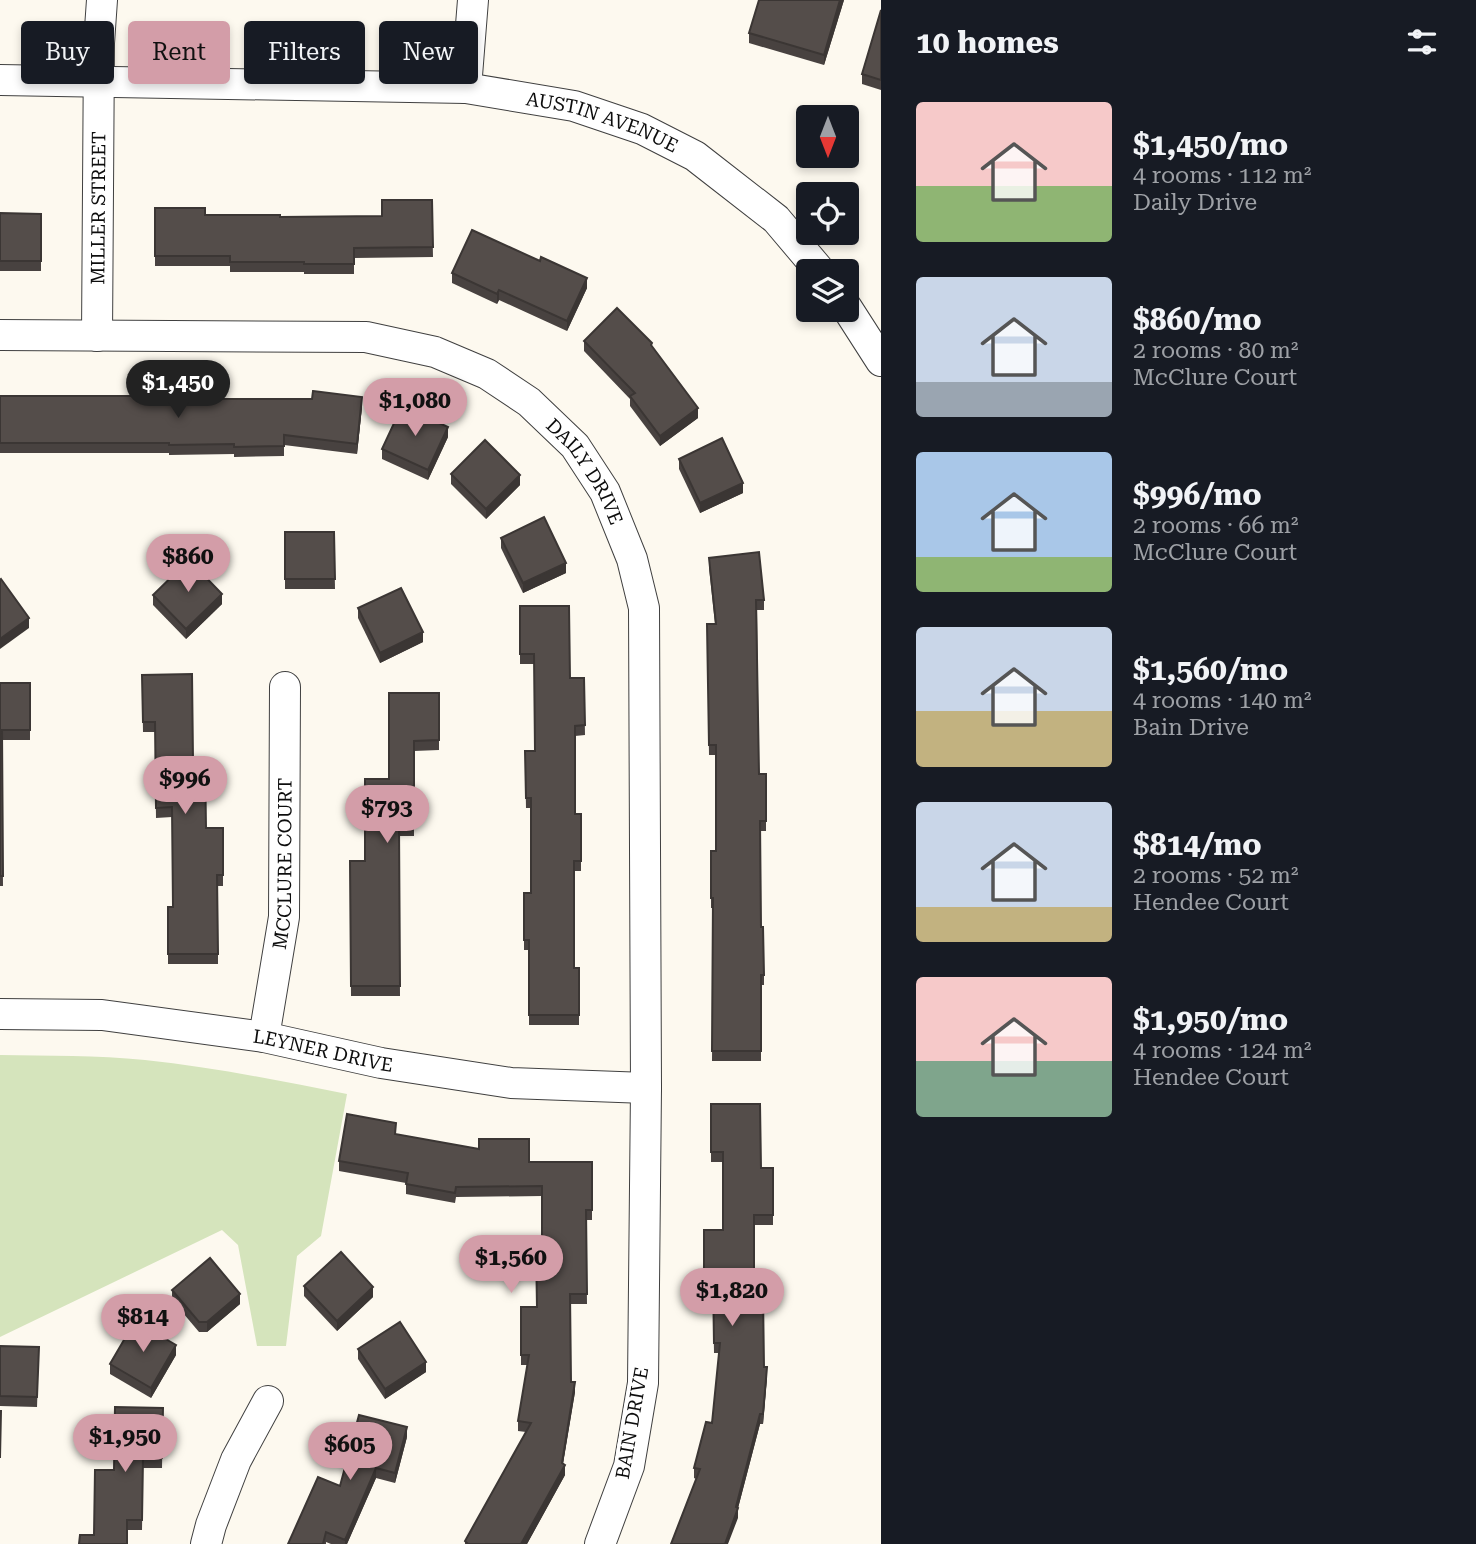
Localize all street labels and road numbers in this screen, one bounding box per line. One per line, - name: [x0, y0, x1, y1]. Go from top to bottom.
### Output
- street label: AUSTIN AVENUE: [525, 87, 682, 157]
- street label: MILLER STREET: [86, 131, 110, 285]
- street label: DAILY DRIVE: [542, 413, 628, 528]
- street label: MCCLURE COURT: [267, 778, 296, 951]
- street label: LEYNER DRIVE: [252, 1024, 395, 1076]
- street label: BAIN DRIVE: [611, 1365, 653, 1481]

